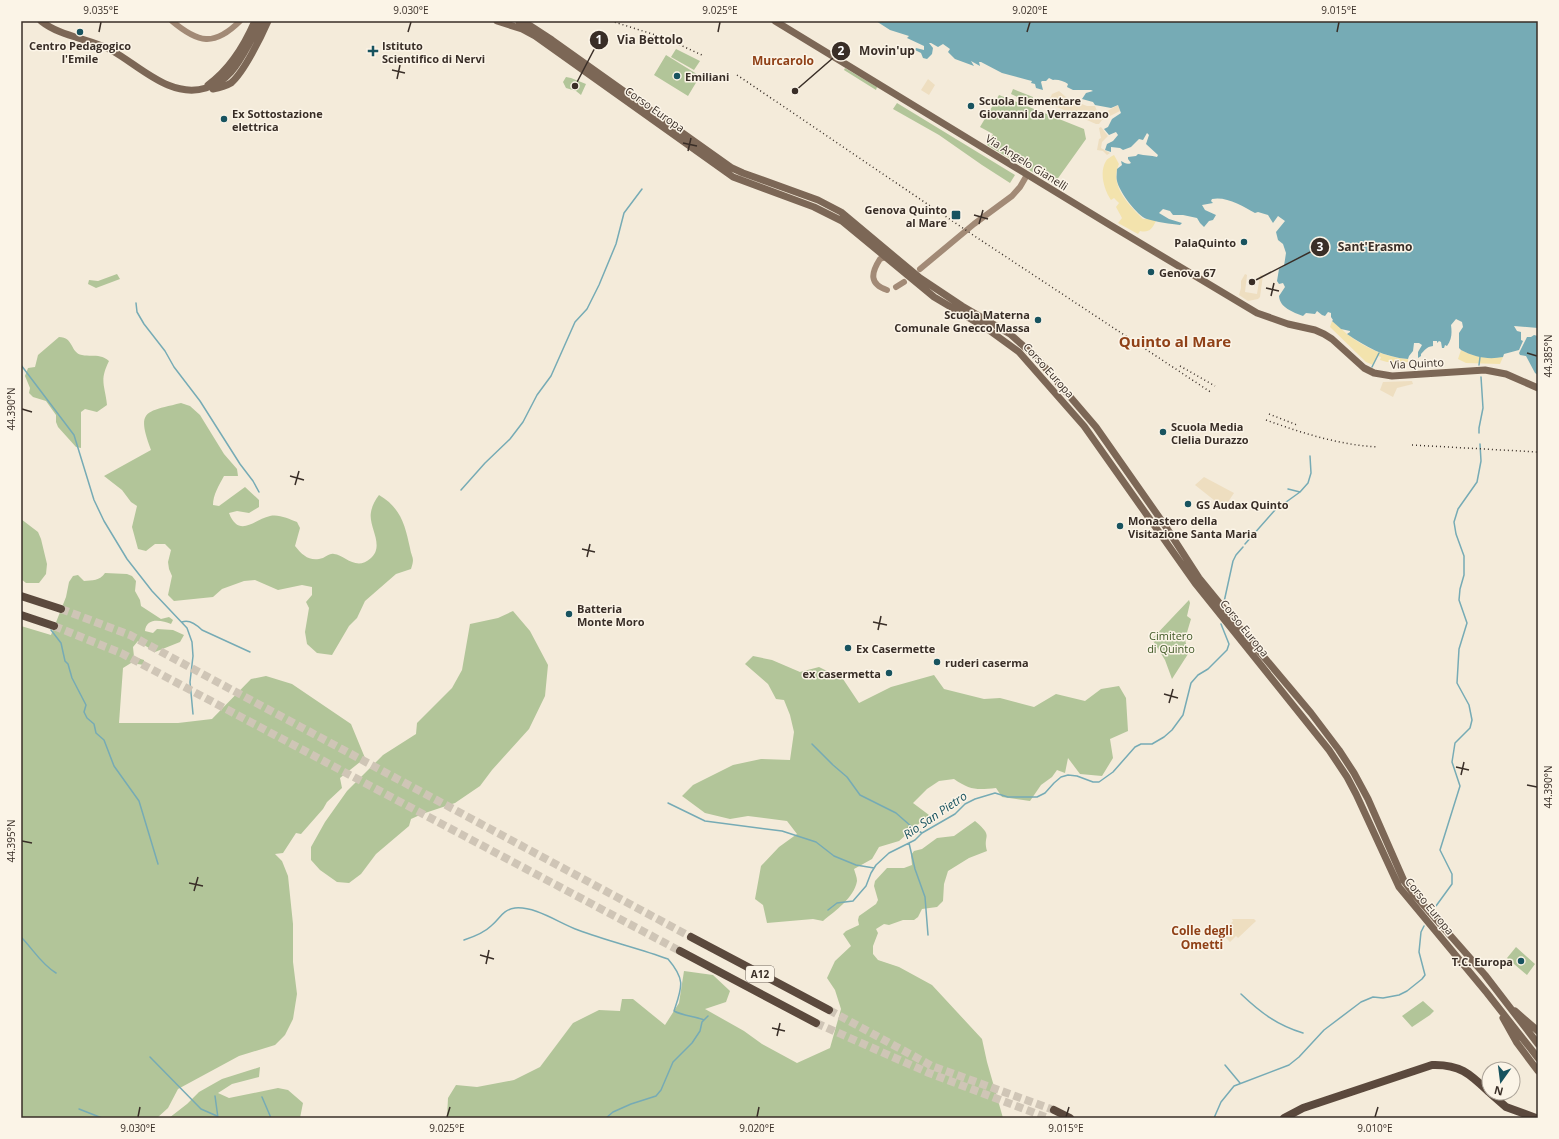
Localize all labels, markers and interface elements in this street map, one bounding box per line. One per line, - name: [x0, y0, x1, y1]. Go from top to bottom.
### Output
- text: 9.035°E: [83, 3, 119, 17]
- text: 9.030°E: [393, 3, 429, 17]
- text: 9.025°E: [702, 3, 738, 17]
- text: 9.020°E: [1012, 3, 1048, 17]
- text: 9.015°E: [1321, 3, 1357, 17]
- marker: Centro Pedagogico l'Emile: [75, 27, 85, 37]
- callout: Via Bettolo: [589, 28, 691, 52]
- text: 1: [596, 31, 602, 48]
- text: Via Bettolo: [617, 31, 683, 48]
- place label: Centro Pedagogico l'Emile: [29, 38, 131, 66]
- place label: Istituto Scientifico di Nervi: [382, 38, 485, 66]
- callout: Movin'up: [831, 39, 923, 63]
- text: 2: [838, 42, 845, 59]
- text: Movin'up: [859, 42, 915, 59]
- marker: Istituto Scientifico di Nervi: [367, 45, 379, 57]
- district label: Murcarolo: [752, 52, 814, 69]
- place label: Emiliani: [685, 69, 729, 84]
- marker: Emiliani: [672, 71, 682, 81]
- street label: Corso Europa: [622, 83, 688, 135]
- place label: Scuola Elementare Giovanni da Verrazzano: [979, 93, 1109, 121]
- marker: Scuola Elementare Giovanni da Verrazzano: [966, 101, 976, 111]
- place label: Ex Sottostazione elettrica: [232, 106, 323, 134]
- marker: Ex Sottostazione elettrica: [219, 114, 229, 124]
- street label: Via Angelo Gianelli: [983, 131, 1071, 193]
- place label: Genova Quinto al Mare: [865, 202, 947, 230]
- marker: Genova Quinto al Mare: [950, 209, 962, 221]
- place label: PalaQuinto: [1174, 235, 1236, 250]
- callout: Sant'Erasmo: [1310, 235, 1420, 259]
- marker: PalaQuinto: [1239, 237, 1249, 247]
- text: 3: [1317, 238, 1324, 255]
- text: Sant'Erasmo: [1338, 238, 1412, 255]
- place label: Genova 67: [1159, 265, 1216, 280]
- marker: Genova 67: [1146, 267, 1156, 277]
- place label: Scuola Materna Comunale Gnecco Massa: [894, 307, 1030, 335]
- marker: Scuola Materna Comunale Gnecco Massa: [1033, 315, 1043, 325]
- district label: Quinto al Mare: [1119, 331, 1231, 351]
- text: 44.385°N: [1541, 334, 1555, 378]
- street label: Corso Europa: [1020, 339, 1078, 401]
- street label: Via Quinto: [1390, 354, 1445, 372]
- text: 44.390°N: [4, 387, 18, 431]
- place label: Scuola Media Clelia Durazzo: [1171, 419, 1249, 447]
- marker: Scuola Media Clelia Durazzo: [1158, 427, 1168, 437]
- place label: GS Audax Quinto: [1196, 497, 1289, 512]
- marker: GS Audax Quinto: [1183, 499, 1193, 509]
- place label: Monastero della Visitazione Santa Maria: [1128, 513, 1257, 541]
- marker: Monastero della Visitazione Santa Maria: [1115, 521, 1125, 531]
- street label: Corso Europa: [1217, 596, 1273, 660]
- place label: Batteria Monte Moro: [577, 601, 645, 629]
- marker: Batteria Monte Moro: [564, 609, 574, 619]
- park label: Cimitero di Quinto: [1147, 628, 1195, 656]
- place label: Ex Casermette: [856, 641, 936, 656]
- marker: Ex Casermette: [843, 643, 853, 653]
- place label: ruderi caserma: [945, 655, 1029, 670]
- marker: ruderi caserma: [932, 657, 942, 667]
- place label: ex casermetta: [803, 666, 881, 681]
- marker: ex casermetta: [884, 668, 894, 678]
- text: 44.390°N: [1541, 765, 1555, 809]
- water label: Rio San Pietro: [900, 787, 971, 843]
- text: 44.395°N: [4, 819, 18, 863]
- street label: Corso Europa: [1402, 874, 1458, 938]
- district label: Colle degli Ometti: [1171, 922, 1233, 953]
- place label: T.C. Europa: [1452, 954, 1513, 969]
- marker: T.C. Europa: [1516, 956, 1526, 966]
- road number: A12: [746, 966, 774, 982]
- north arrow: [1481, 1061, 1521, 1101]
- text: N: [1492, 1083, 1505, 1100]
- text: 9.030°E: [120, 1121, 156, 1135]
- text: 9.025°E: [429, 1121, 465, 1135]
- text: 9.020°E: [739, 1121, 775, 1135]
- text: 9.015°E: [1048, 1121, 1084, 1135]
- text: 9.010°E: [1357, 1121, 1393, 1135]

